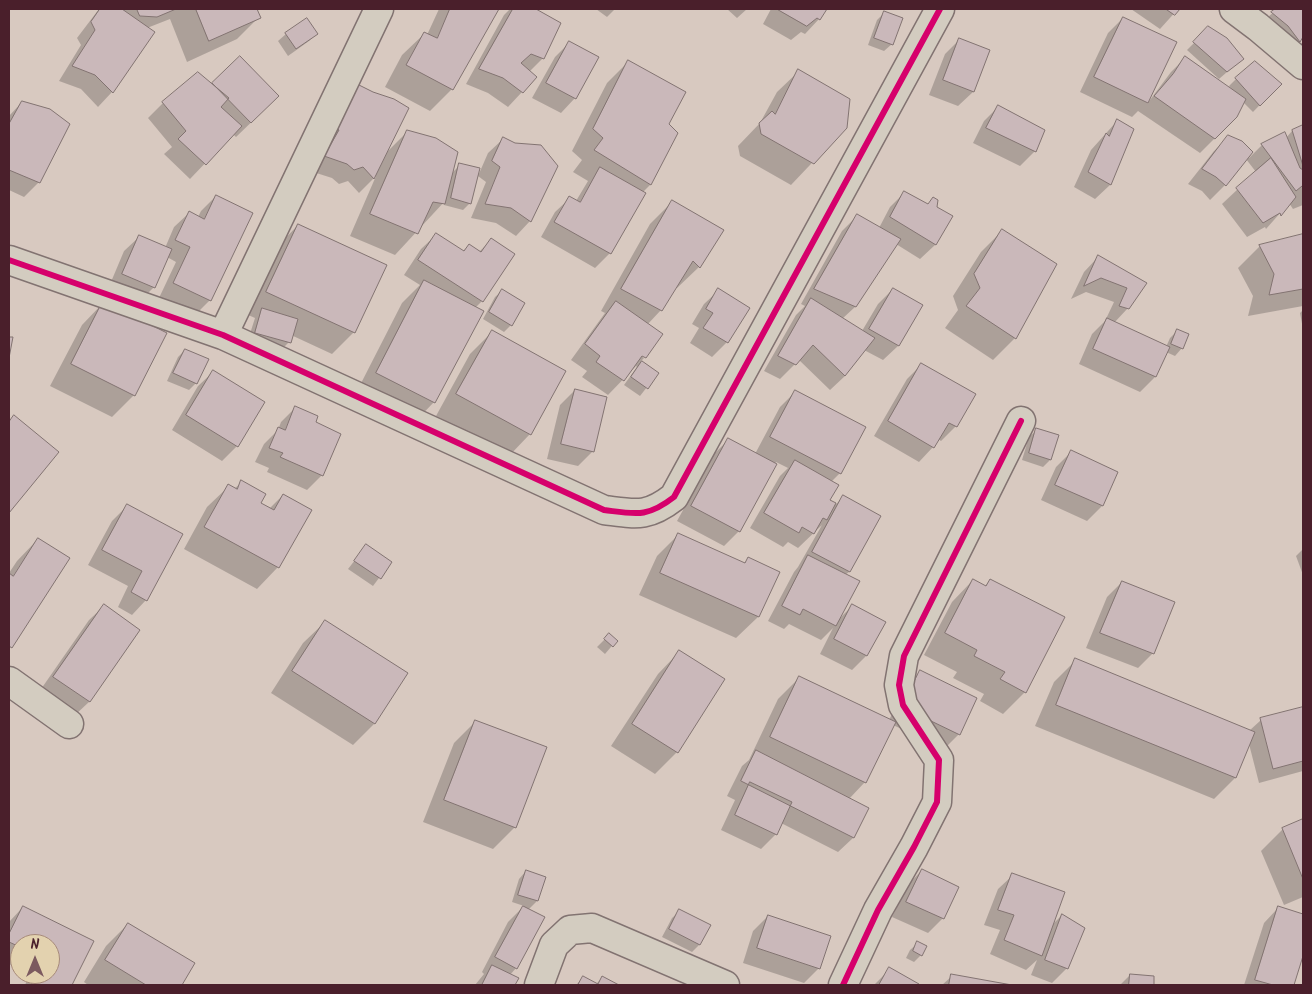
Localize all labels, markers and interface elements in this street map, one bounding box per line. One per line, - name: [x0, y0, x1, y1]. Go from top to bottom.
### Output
- north arrow: [10, 934, 60, 984]
- text: N: [31, 934, 39, 956]

